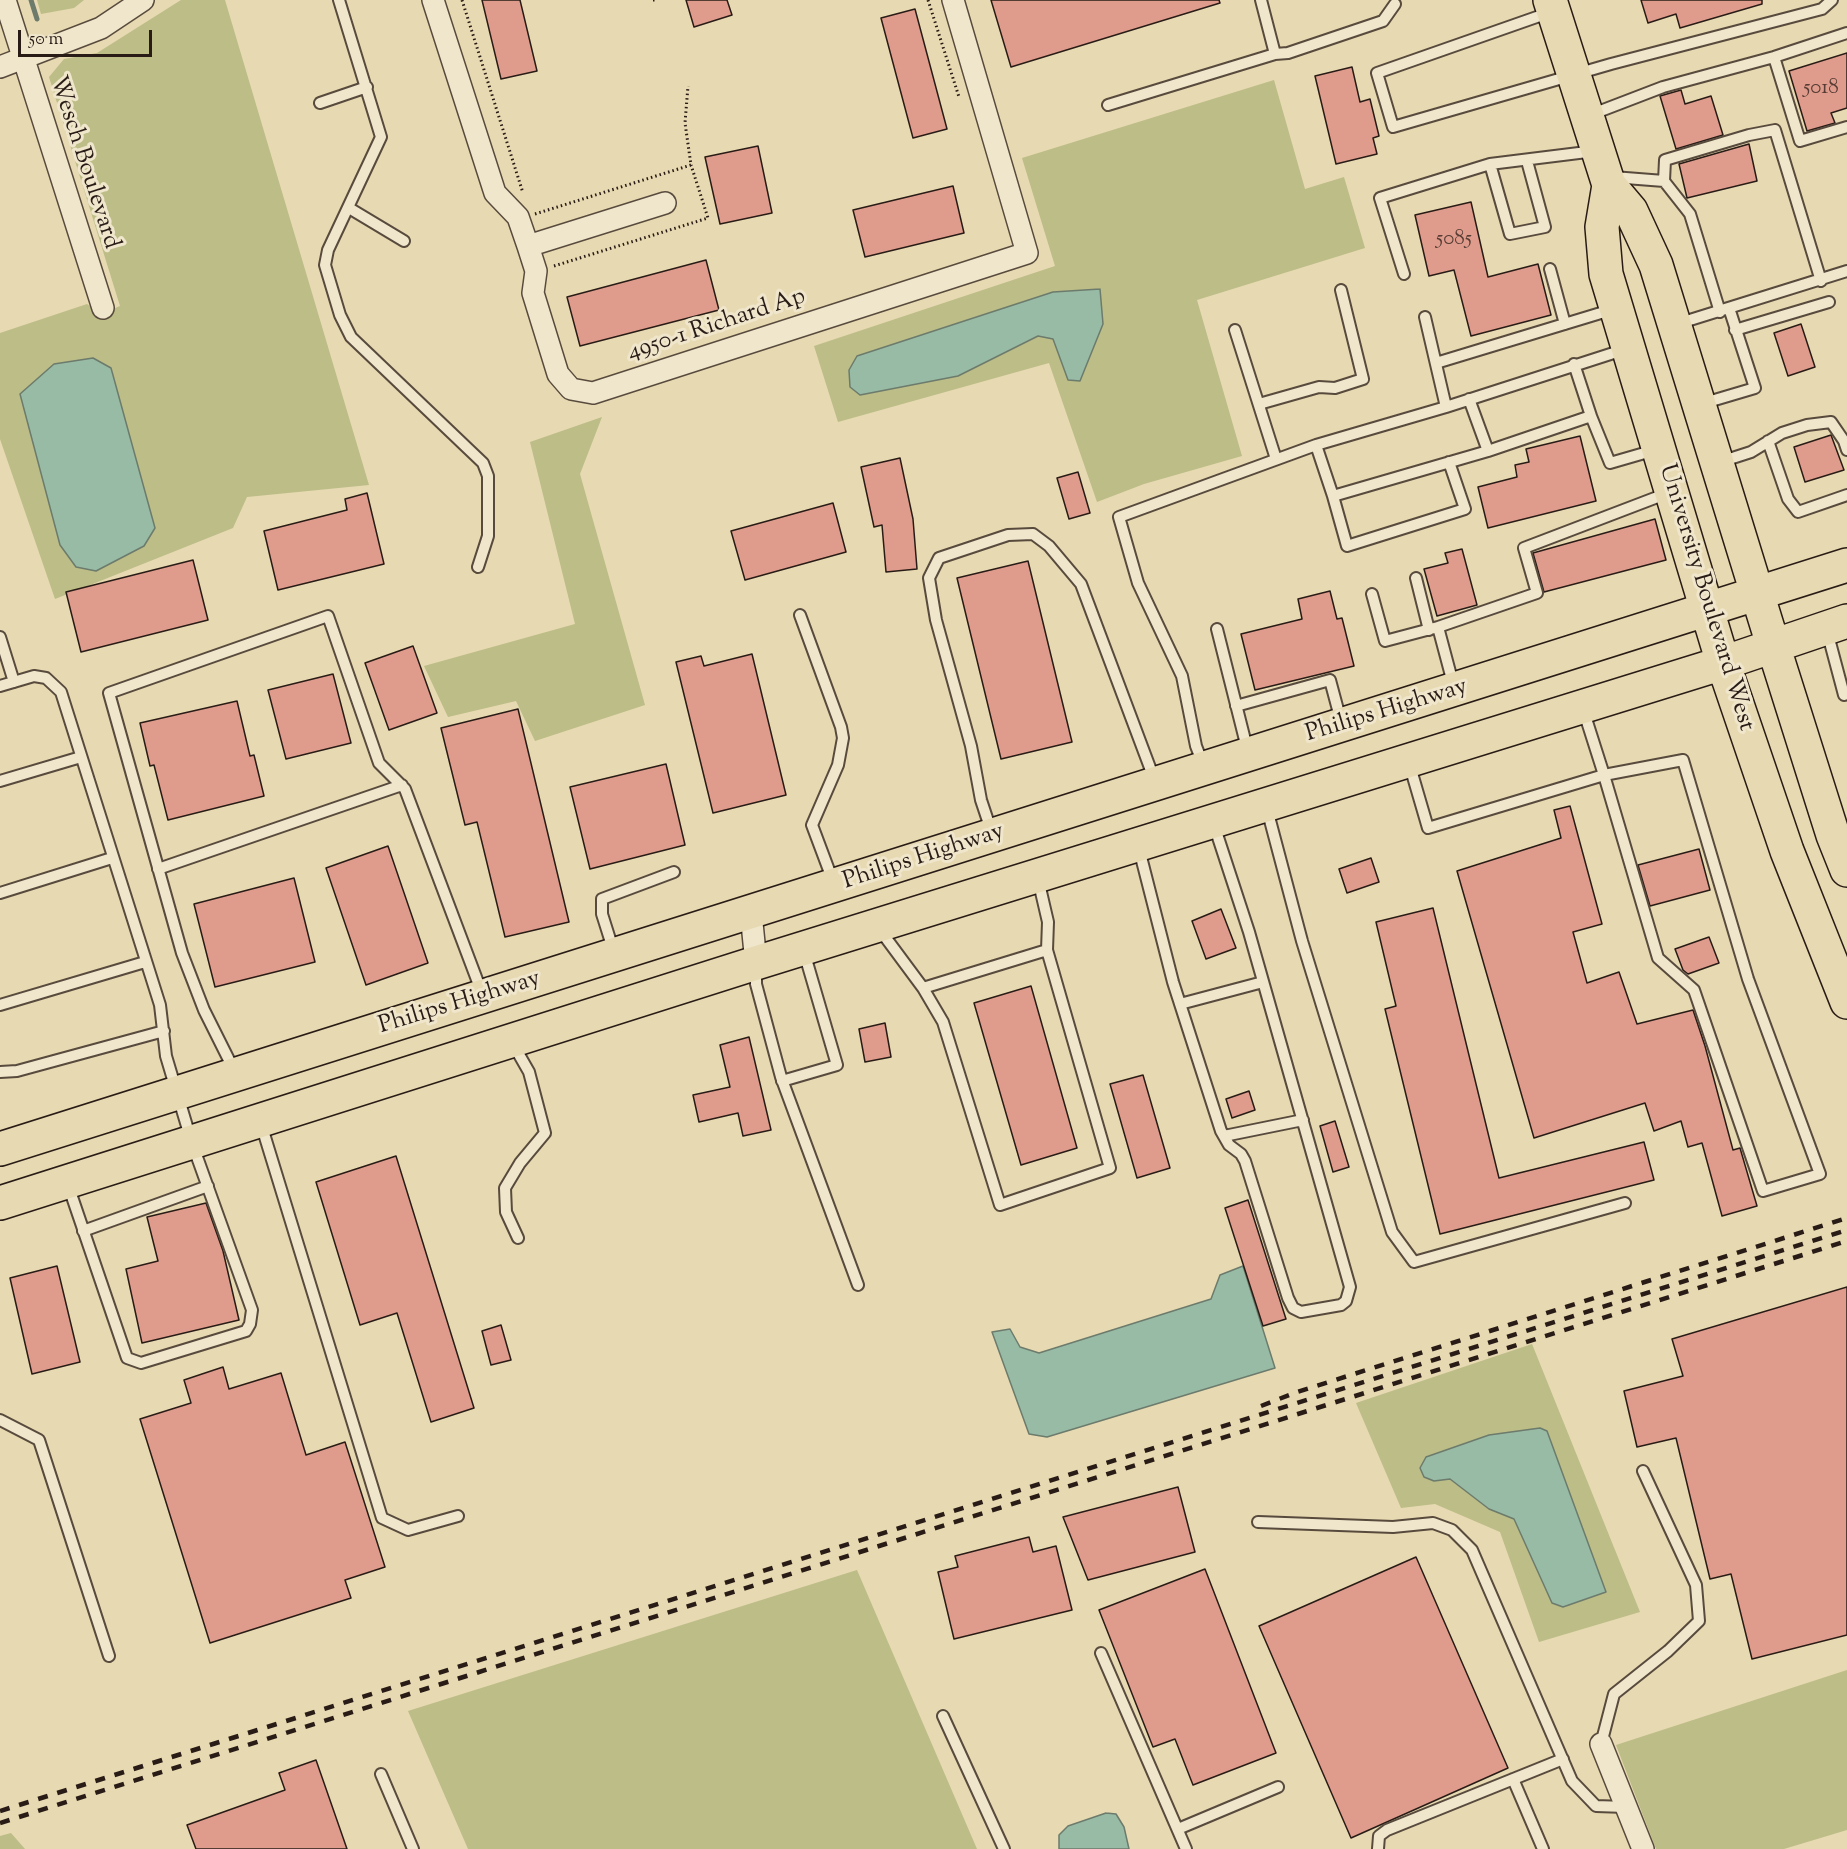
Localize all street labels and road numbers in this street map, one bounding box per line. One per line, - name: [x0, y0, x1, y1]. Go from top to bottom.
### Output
- street label: Wesch Boulevard: [41, 73, 125, 253]
- street label: 4950-1 Richard Ap: [624, 284, 810, 368]
- street label: University Boulevard West: [1651, 461, 1759, 735]
- street label: Philips Highway: [1303, 674, 1471, 750]
- street label: Philips Highway: [840, 818, 1008, 898]
- street label: Philips Highway: [376, 966, 544, 1042]

